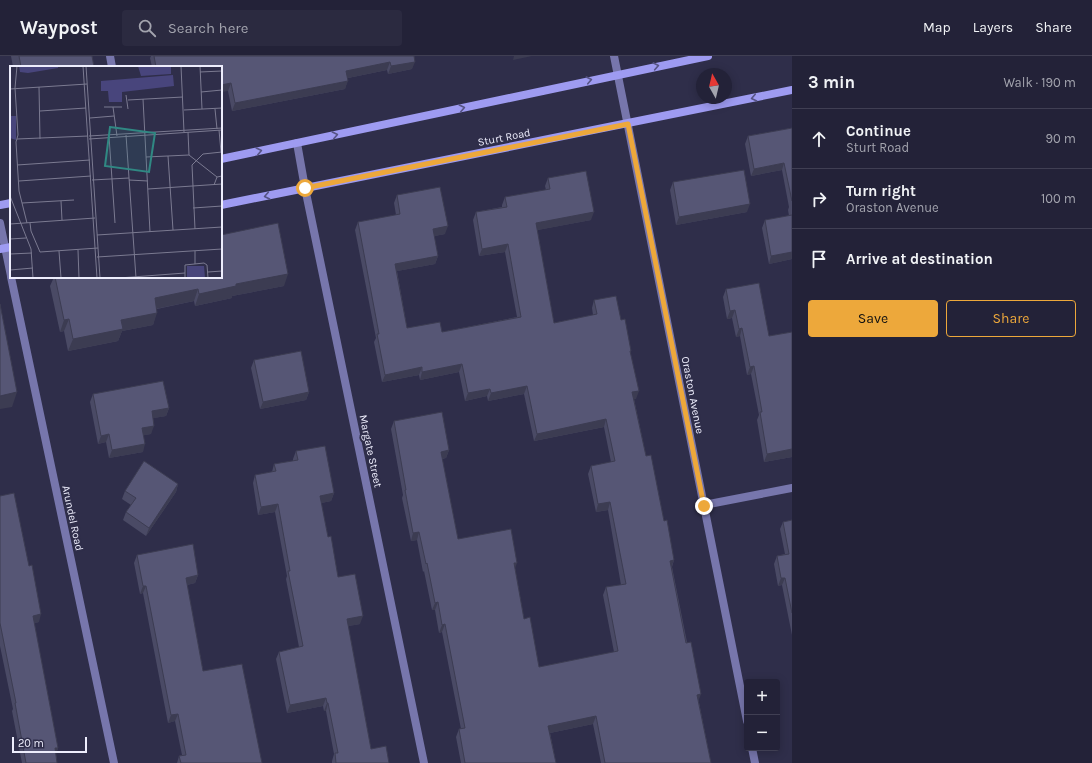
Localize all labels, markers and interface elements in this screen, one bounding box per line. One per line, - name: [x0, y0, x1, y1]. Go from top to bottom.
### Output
- search box: [122, 10, 402, 46]
- text: Waypost: [20, 17, 98, 39]
- icon: search: [136, 17, 158, 39]
- text: Search here: [168, 19, 248, 37]
- text: Map: [923, 19, 951, 36]
- text: Layers: [973, 19, 1013, 36]
- text: Share: [1035, 19, 1072, 36]
- one-way arrow: [653, 63, 659, 71]
- inset map: [10, 66, 222, 278]
- north arrow: [696, 68, 732, 104]
- text: 3 min: [808, 72, 855, 92]
- text: Walk · 190 m: [1003, 75, 1076, 90]
- one-way arrow: [586, 77, 592, 85]
- one-way arrow: [751, 93, 757, 101]
- one-way arrow: [459, 104, 465, 112]
- text: Continue: [846, 122, 911, 140]
- street label: Sturt Road: [477, 126, 532, 149]
- icon: ahead: [808, 128, 830, 150]
- one-way arrow: [332, 131, 338, 139]
- text: 90 m: [1045, 131, 1076, 146]
- text: Sturt Road: [846, 140, 909, 155]
- one-way arrow: [256, 147, 262, 155]
- route start: [296, 179, 314, 197]
- text: Turn right: [846, 182, 916, 200]
- icon: right: [808, 188, 830, 210]
- one-way arrow: [264, 191, 270, 200]
- text: 100 m: [1041, 191, 1076, 206]
- text: Oraston Avenue: [846, 200, 939, 215]
- icon: arrive: [808, 248, 830, 270]
- text: Arrive at destination: [846, 250, 993, 268]
- button: Save: [808, 300, 938, 337]
- button: Share: [946, 300, 1076, 337]
- street label: Oraston Avenue: [679, 355, 706, 435]
- street label: Margate Street: [356, 414, 385, 489]
- street label: Arundel Road: [59, 484, 86, 552]
- route end: [695, 497, 713, 515]
- map controls: [744, 679, 780, 751]
- button: +: [744, 679, 780, 715]
- button: −: [744, 715, 780, 751]
- scale bar: [12, 735, 87, 754]
- text: 20 m: [18, 737, 44, 750]

